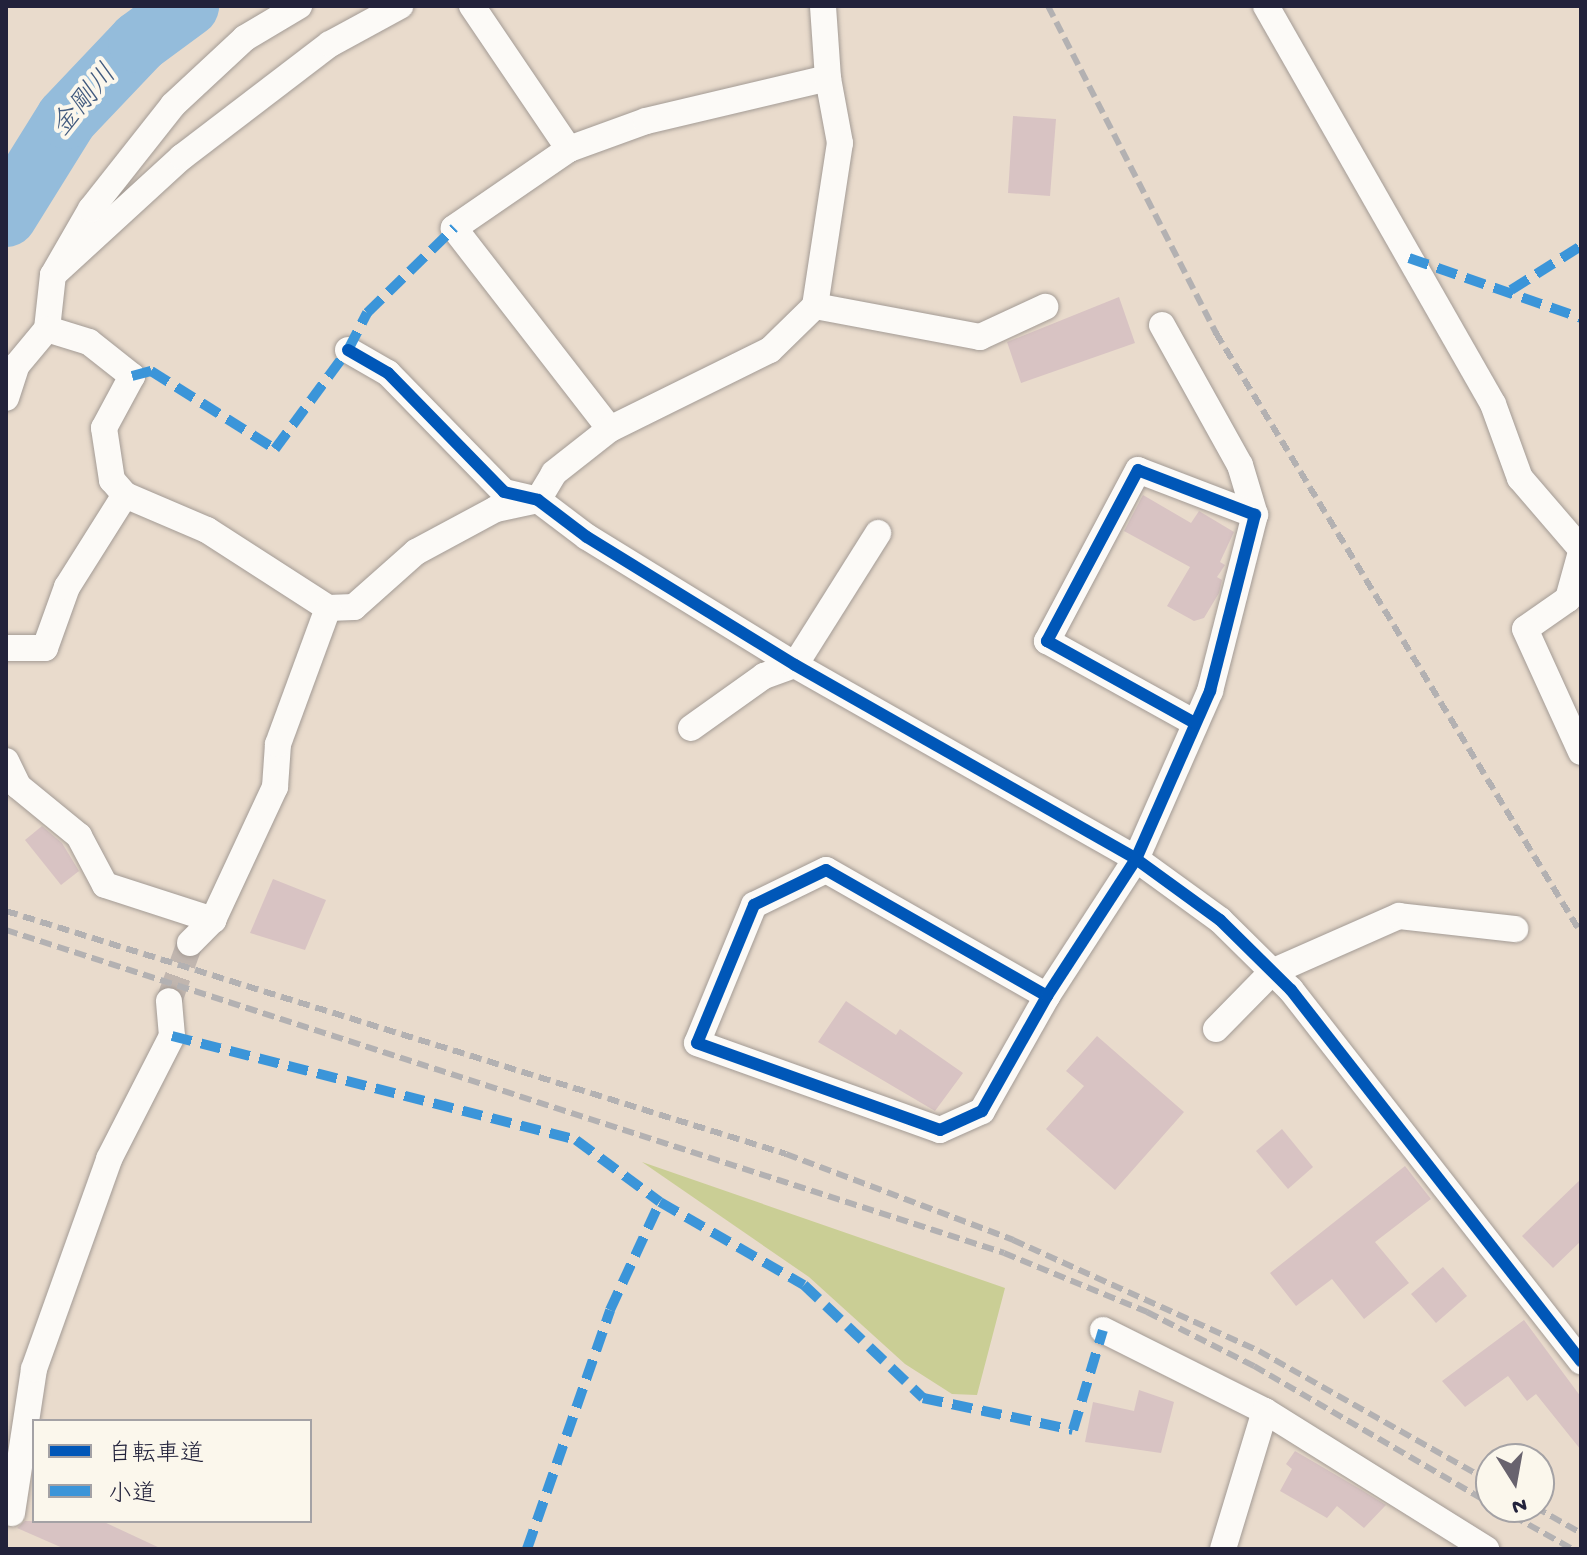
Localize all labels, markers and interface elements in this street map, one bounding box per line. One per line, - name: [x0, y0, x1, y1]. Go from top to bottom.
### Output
- water label: 金剛川: [46, 59, 126, 145]
- legend: [32, 1419, 312, 1523]
- text: 自転車道: [108, 1441, 204, 1470]
- north arrow: [1475, 1443, 1555, 1523]
- text: 小道: [108, 1481, 156, 1510]
- text: N: [1510, 1490, 1529, 1519]

